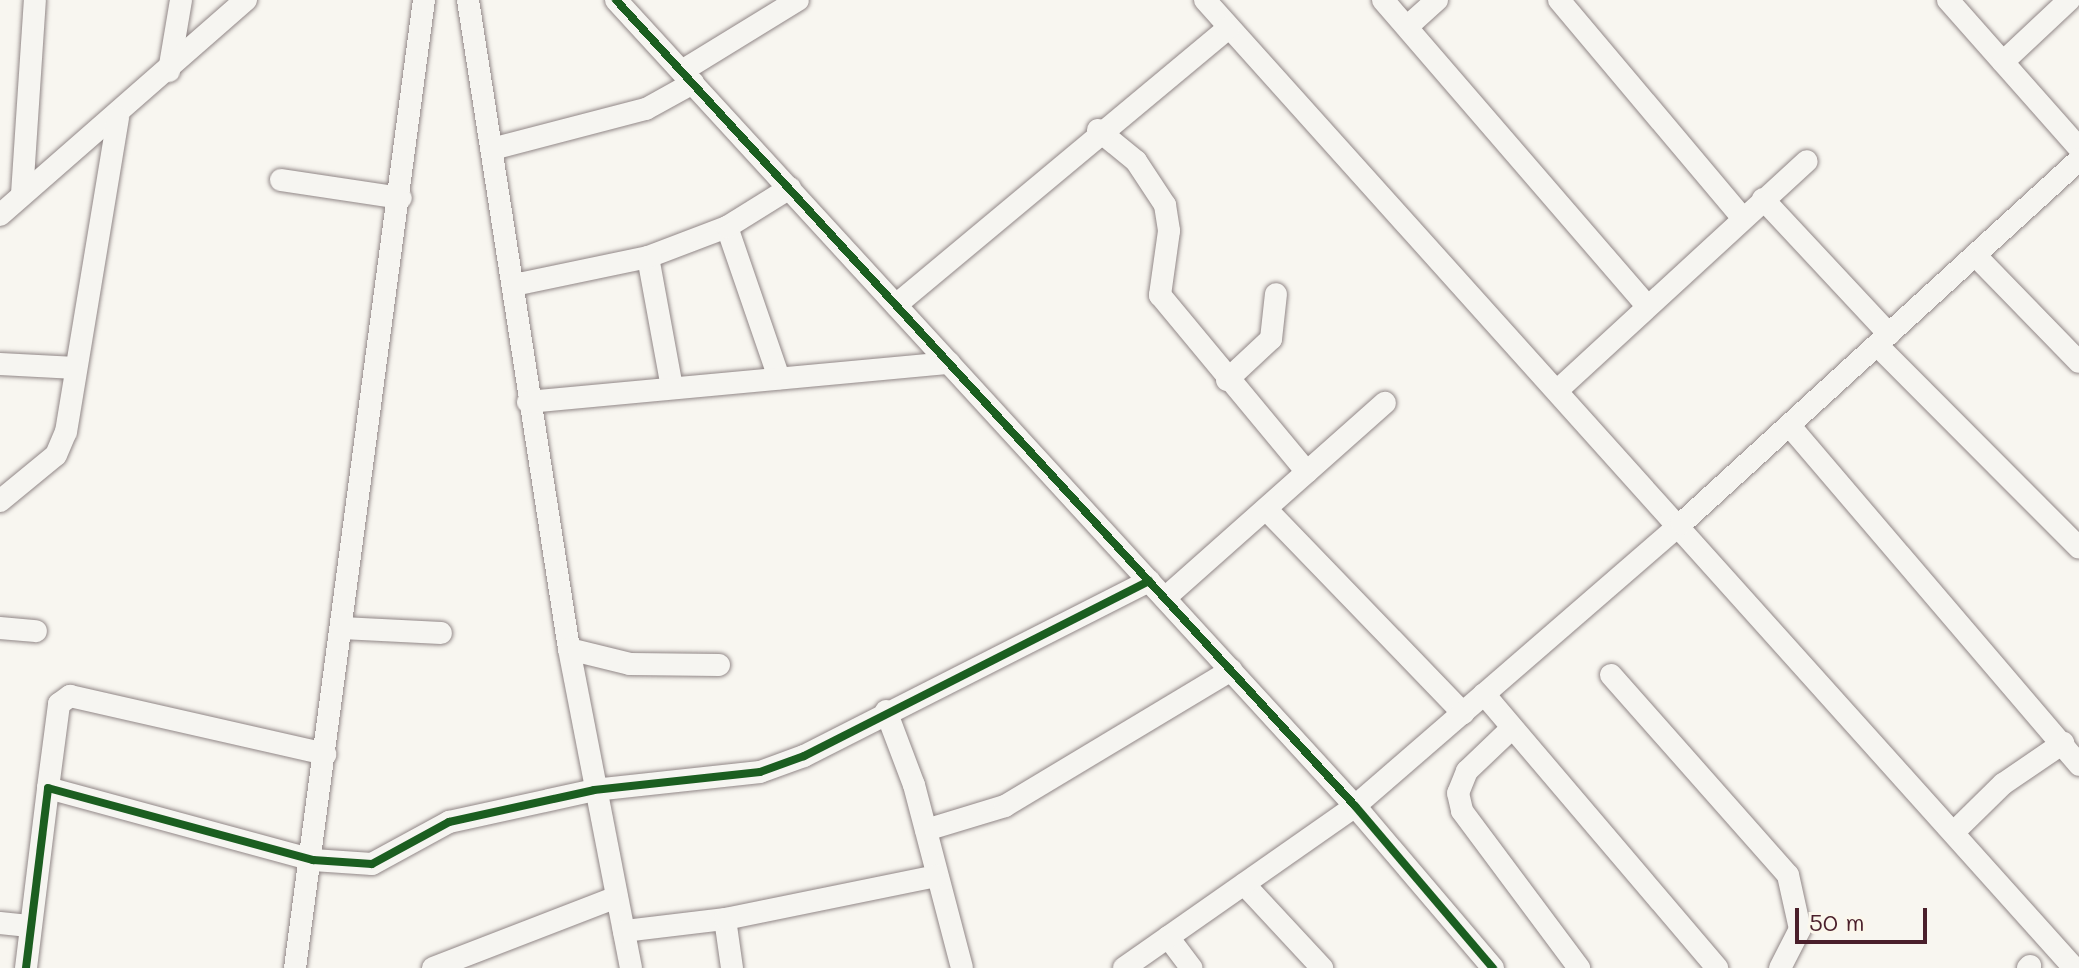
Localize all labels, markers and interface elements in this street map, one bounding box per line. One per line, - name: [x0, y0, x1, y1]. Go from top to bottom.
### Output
- scale bar: [1799, 892, 1931, 942]
- text: 50 m: [1809, 906, 1865, 937]

